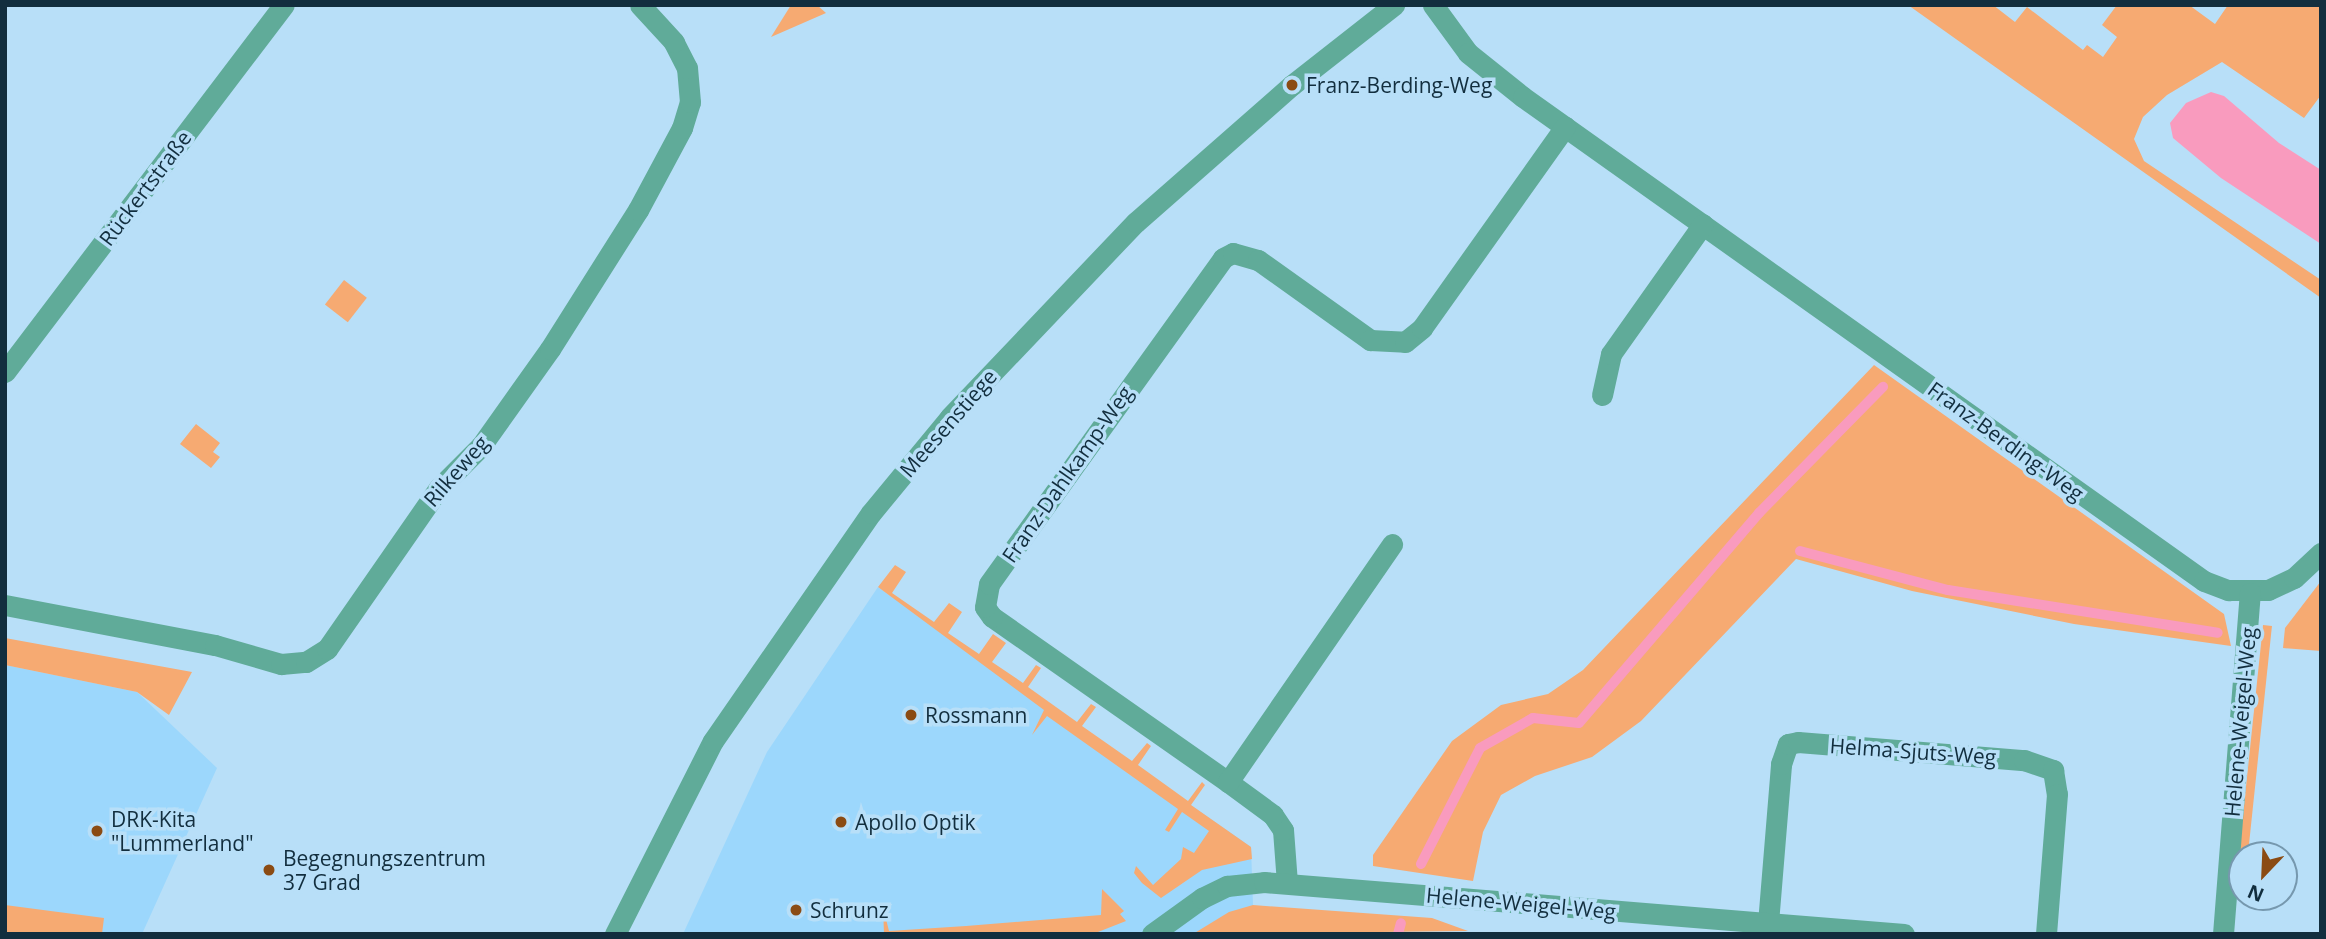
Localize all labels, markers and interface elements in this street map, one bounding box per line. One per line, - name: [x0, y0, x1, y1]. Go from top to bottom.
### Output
- place label: Franz-Berding-Weg: [1306, 72, 1492, 98]
- marker: Franz-Berding-Weg: [1284, 77, 1300, 93]
- street label: Rückertstraße: [94, 126, 196, 250]
- street label: Meesenstiege: [894, 364, 1002, 482]
- street label: Franz-Berding-Weg: [1923, 376, 2089, 506]
- street label: Franz-Dahlkamp-Weg: [996, 381, 1138, 567]
- street label: Rilkeweg: [418, 430, 494, 512]
- street label: Helene-Weigel-Weg: [2219, 626, 2261, 818]
- place label: Rossmann: [925, 702, 1027, 728]
- marker: Rossmann: [903, 707, 919, 723]
- street label: Helma-Sjuts-Weg: [1829, 733, 1997, 769]
- place label: DRK-Kita "Lummerland": [111, 806, 254, 856]
- place label: Apollo Optik: [855, 809, 975, 835]
- marker: Apollo Optik: [833, 814, 849, 830]
- marker: DRK-Kita "Lummerland": [89, 823, 105, 839]
- north arrow: [2228, 841, 2298, 911]
- place label: Begegnungszentrum 37 Grad: [283, 845, 486, 895]
- marker: Begegnungszentrum 37 Grad: [261, 862, 277, 878]
- text: N: [2243, 879, 2268, 908]
- street label: Helene-Weigel-Weg: [1425, 882, 1617, 924]
- place label: Schrunz: [810, 897, 889, 923]
- marker: Schrunz: [788, 902, 804, 918]

